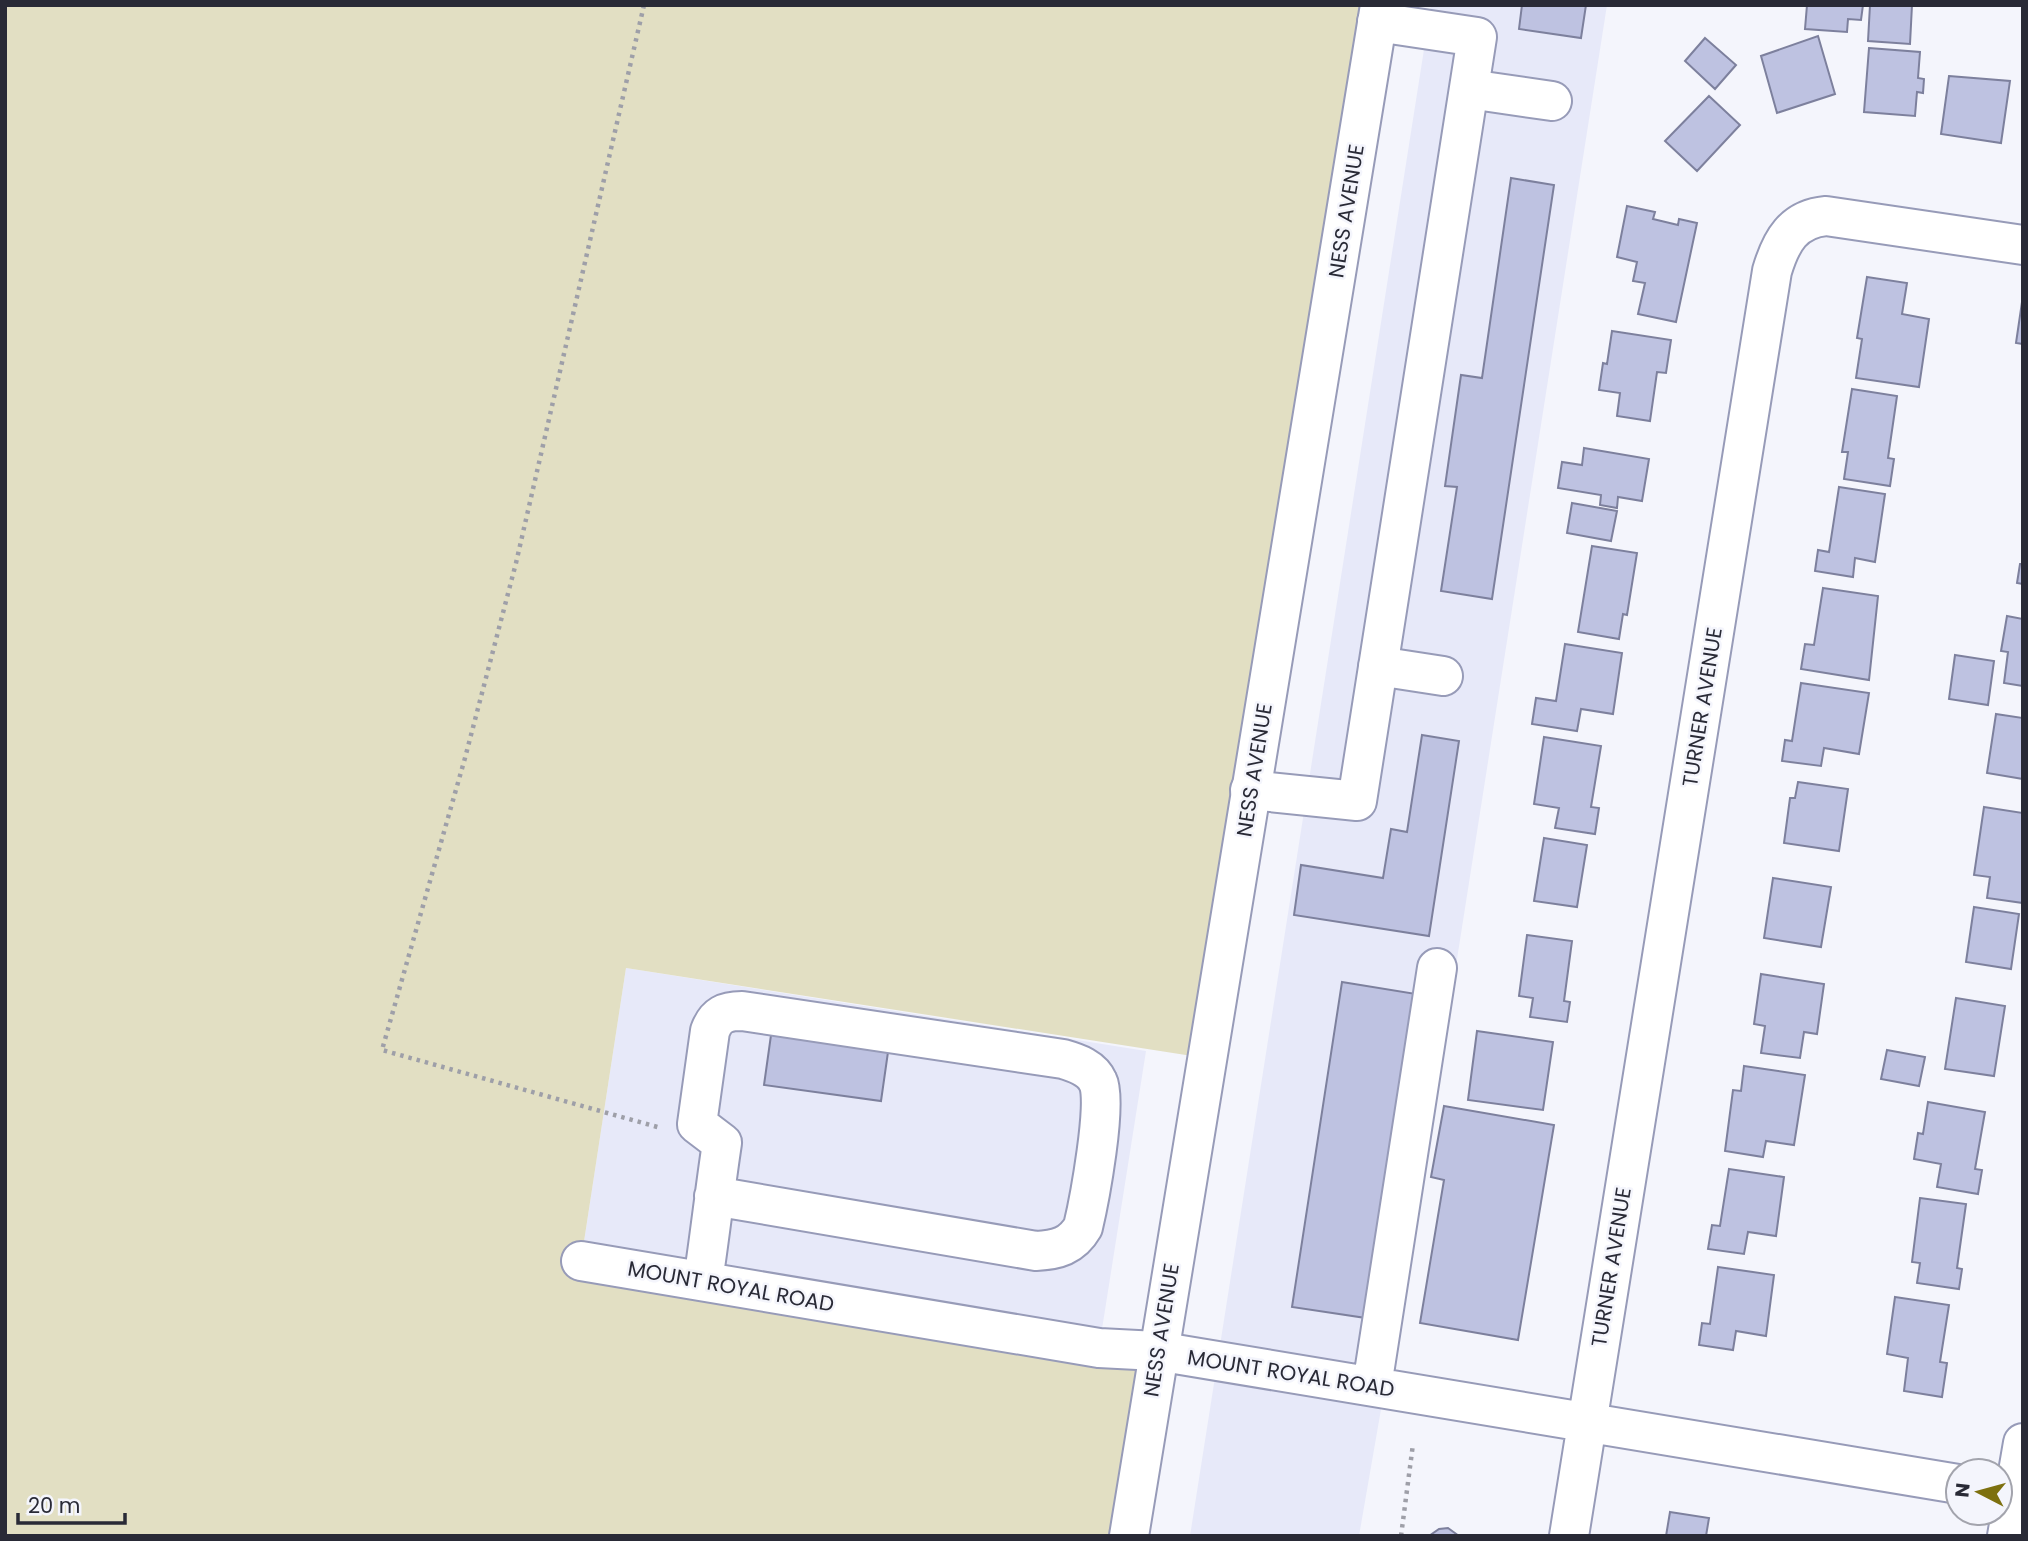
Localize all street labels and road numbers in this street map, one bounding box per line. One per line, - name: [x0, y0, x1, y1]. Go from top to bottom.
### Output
- street label: NESS AVENUE: [1321, 142, 1371, 280]
- street label: TURNER AVENUE: [1675, 625, 1729, 789]
- street label: NESS AVENUE: [1229, 701, 1279, 839]
- street label: TURNER AVENUE: [1584, 1185, 1638, 1349]
- street label: MOUNT ROYAL ROAD: [626, 1254, 836, 1318]
- street label: NESS AVENUE: [1136, 1261, 1186, 1399]
- street label: MOUNT ROYAL ROAD: [1185, 1342, 1397, 1404]

